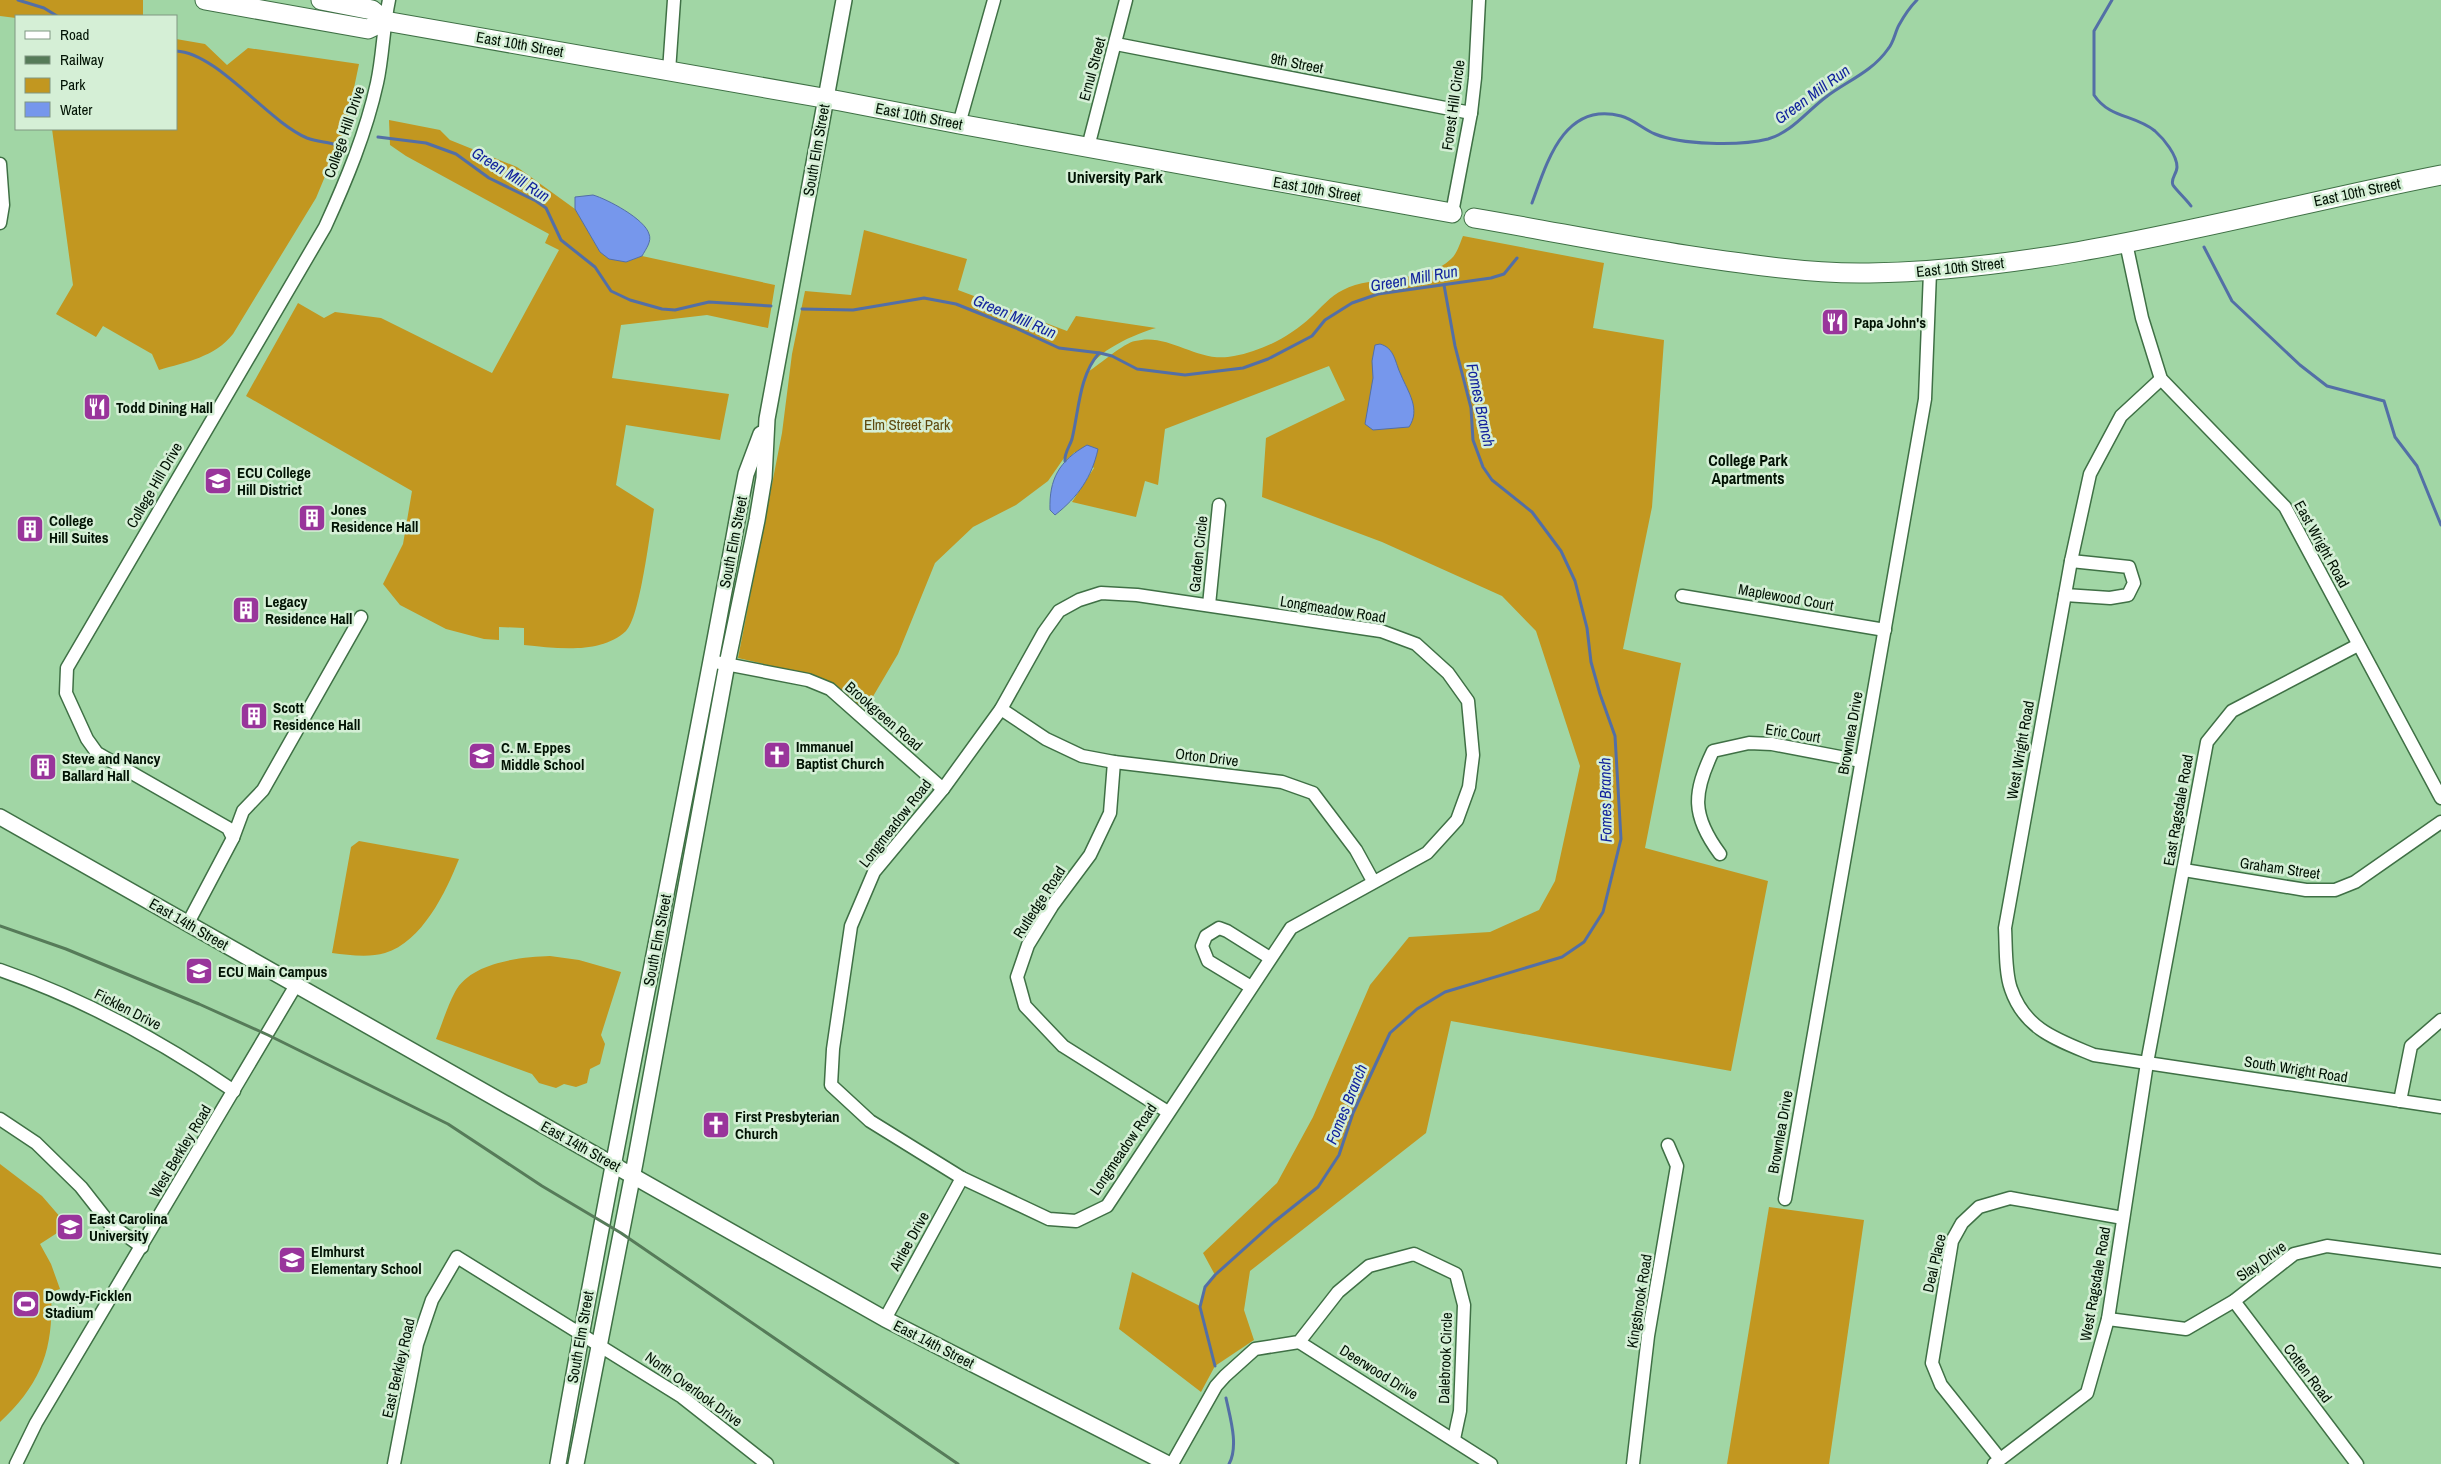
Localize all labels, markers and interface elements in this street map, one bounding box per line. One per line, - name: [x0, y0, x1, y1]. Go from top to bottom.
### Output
- legend: [15, 15, 178, 130]
- text: Road: [60, 24, 89, 45]
- street label: East 10th Street: [475, 26, 566, 62]
- street label: Ernul Street: [1073, 34, 1111, 103]
- street label: 9th Street: [1269, 48, 1326, 79]
- text: Railway: [60, 49, 105, 70]
- street label: Forest Hill Circle: [1436, 58, 1470, 152]
- water label: Green Mill Run: [1770, 59, 1854, 129]
- text: Park: [60, 74, 86, 95]
- street label: College Hill Drive: [318, 83, 370, 181]
- street label: East 10th Street: [874, 97, 965, 135]
- text: Water: [60, 99, 92, 120]
- street label: South Elm Street: [798, 102, 835, 198]
- water label: Green Mill Run: [468, 141, 554, 207]
- district label: University Park: [1067, 166, 1163, 188]
- street label: East 10th Street: [1272, 171, 1363, 207]
- street label: East 10th Street: [2312, 172, 2403, 211]
- street label: East 10th Street: [1915, 252, 2006, 282]
- water label: Green Mill Run: [1369, 260, 1459, 296]
- water label: Green Mill Run: [970, 289, 1060, 343]
- restaurant icon: Papa John's: [1820, 307, 1850, 337]
- place label: Papa John's: [1854, 312, 1926, 333]
- water label: Fomes Branch: [1461, 361, 1501, 449]
- restaurant icon: Todd Dining Hall: [82, 392, 112, 422]
- place label: Todd Dining Hall: [116, 397, 213, 418]
- park label: Elm Street Park: [864, 414, 951, 435]
- street label: College Hill Drive: [121, 438, 187, 532]
- district label: College Park Apartments: [1708, 449, 1788, 489]
- place label: ECU College Hill District: [237, 462, 311, 500]
- school or university icon: ECU College Hill District: [203, 466, 233, 496]
- street label: South Elm Street: [714, 494, 752, 590]
- street label: East Wright Road: [2289, 497, 2355, 591]
- place label: Jones Residence Hall: [331, 499, 419, 537]
- building icon: Jones Residence Hall: [297, 503, 327, 533]
- place label: College Hill Suites: [49, 510, 109, 548]
- building icon: College Hill Suites: [15, 514, 45, 544]
- street label: Garden Circle: [1184, 515, 1212, 593]
- street label: Maplewood Court: [1737, 578, 1836, 616]
- street label: Longmeadow Road: [1279, 590, 1387, 628]
- place label: Legacy Residence Hall: [265, 591, 353, 629]
- building icon: Legacy Residence Hall: [231, 595, 261, 625]
- street label: Brookgreen Road: [841, 676, 927, 756]
- street label: Brownlea Drive: [1832, 690, 1868, 776]
- place label: Scott Residence Hall: [273, 697, 361, 735]
- street label: West Wright Road: [2001, 699, 2039, 801]
- building icon: Scott Residence Hall: [239, 701, 269, 731]
- street label: Eric Court: [1764, 718, 1823, 748]
- place label: Immanuel Baptist Church: [796, 736, 884, 774]
- place label: C. M. Eppes Middle School: [501, 737, 584, 775]
- church icon: Immanuel Baptist Church: [762, 740, 792, 770]
- school or university icon: C. M. Eppes Middle School: [467, 741, 497, 771]
- street label: Orton Drive: [1174, 743, 1240, 771]
- place label: Steve and Nancy Ballard Hall: [62, 748, 161, 786]
- building icon: Steve and Nancy Ballard Hall: [28, 752, 58, 782]
- street label: East Ragsdale Road: [2158, 753, 2198, 867]
- water label: Fomes Branch: [1593, 757, 1617, 843]
- street label: Longmeadow Road: [854, 775, 936, 871]
- street label: Graham Street: [2239, 852, 2322, 884]
- street label: Rutledge Road: [1008, 862, 1070, 942]
- street label: South Elm Street: [638, 892, 676, 988]
- street label: East 14th Street: [146, 893, 233, 955]
- school or university icon: ECU Main Campus: [184, 956, 214, 986]
- place label: ECU Main Campus: [218, 961, 328, 982]
- street label: Ficklen Drive: [91, 983, 165, 1035]
- street label: South Wright Road: [2243, 1050, 2349, 1088]
- water label: Fomes Branch: [1320, 1061, 1372, 1147]
- street label: Brownlea Drive: [1762, 1089, 1798, 1175]
- street label: Longmeadow Road: [1084, 1099, 1162, 1199]
- street label: West Berkley Road: [144, 1101, 216, 1201]
- place label: First Presbyterian Church: [735, 1106, 840, 1144]
- church icon: First Presbyterian Church: [701, 1110, 731, 1140]
- street label: East 14th Street: [537, 1115, 625, 1177]
- street label: Airlee Drive: [884, 1207, 934, 1275]
- place label: East Carolina University: [89, 1208, 168, 1246]
- school or university icon: East Carolina University: [55, 1212, 85, 1242]
- street label: West Ragsdale Road: [2075, 1225, 2115, 1343]
- street label: Deal Place: [1917, 1232, 1951, 1294]
- street label: Slay Drive: [2232, 1236, 2290, 1286]
- place label: Elmhurst Elementary School: [311, 1241, 422, 1279]
- school or university icon: Elmhurst Elementary School: [277, 1245, 307, 1275]
- street label: Kingsbrook Road: [1621, 1252, 1657, 1350]
- place label: Dowdy-Ficklen Stadium: [45, 1285, 132, 1323]
- sports icon: Dowdy-Ficklen Stadium: [11, 1289, 41, 1319]
- street label: South Elm Street: [562, 1289, 599, 1385]
- street label: Dalebrook Circle: [1433, 1312, 1457, 1404]
- street label: East 14th Street: [890, 1315, 979, 1374]
- street label: East Berkley Road: [376, 1316, 420, 1420]
- street label: Cotten Road: [2279, 1339, 2337, 1407]
- street label: Deerwood Drive: [1336, 1340, 1422, 1405]
- street label: North Overlook Drive: [641, 1347, 747, 1432]

